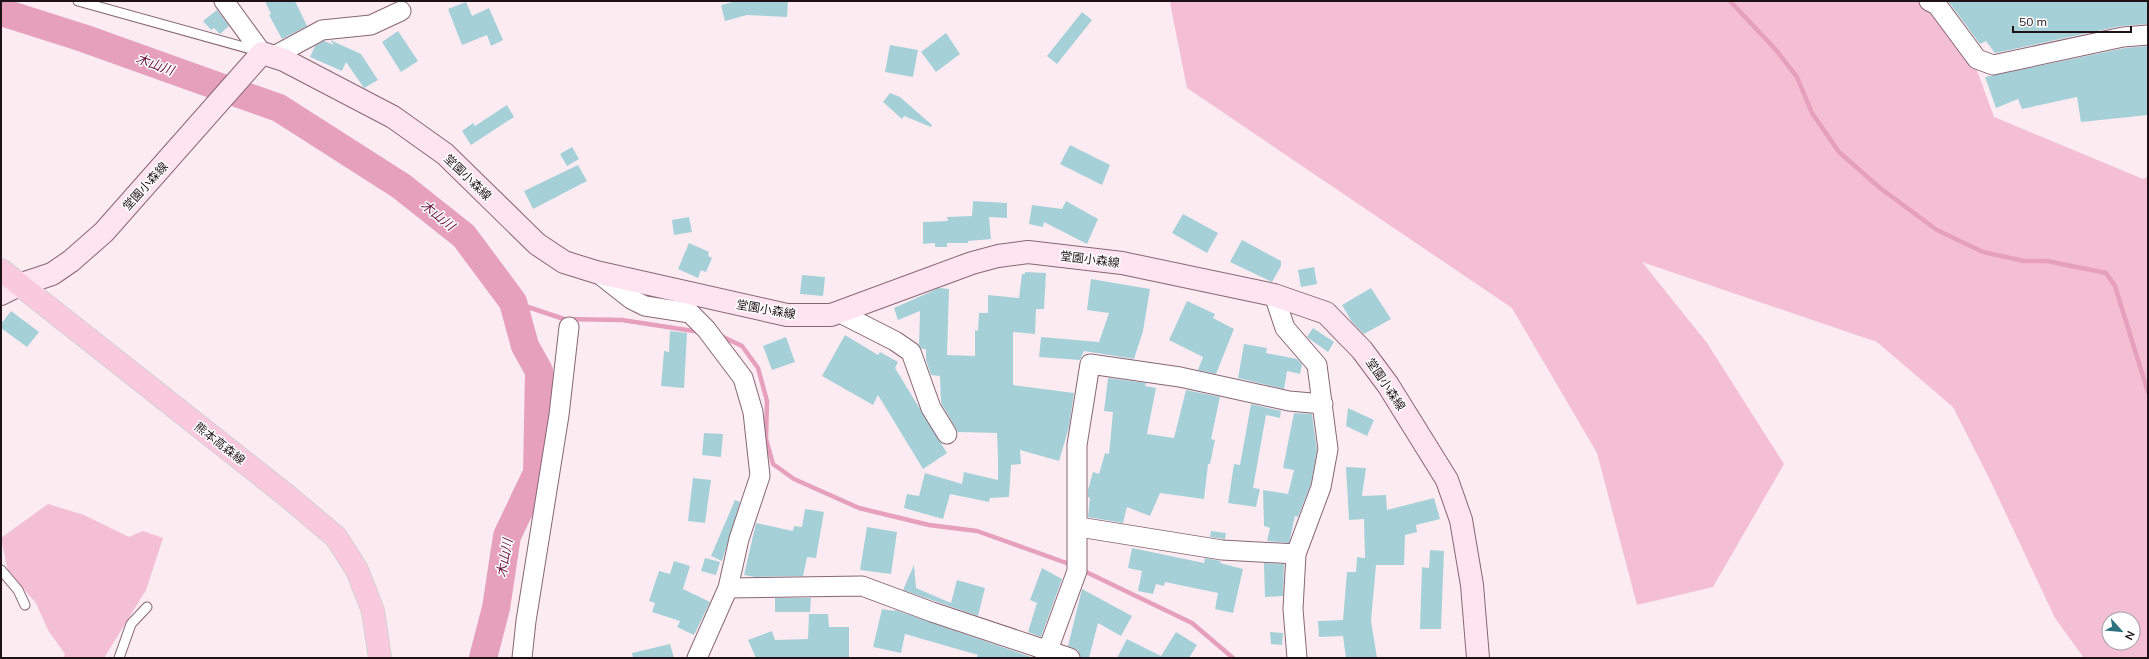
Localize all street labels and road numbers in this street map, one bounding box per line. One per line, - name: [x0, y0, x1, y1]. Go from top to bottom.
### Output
- street label: 堂園小森線: [441, 151, 495, 203]
- street label: 堂園小森線: [119, 159, 171, 213]
- street label: 堂園小森線: [1059, 248, 1121, 270]
- street label: 堂園小森線: [735, 296, 797, 322]
- street label: 堂園小森線: [1363, 355, 1409, 413]
- street label: 熊本高森線: [192, 419, 248, 467]

